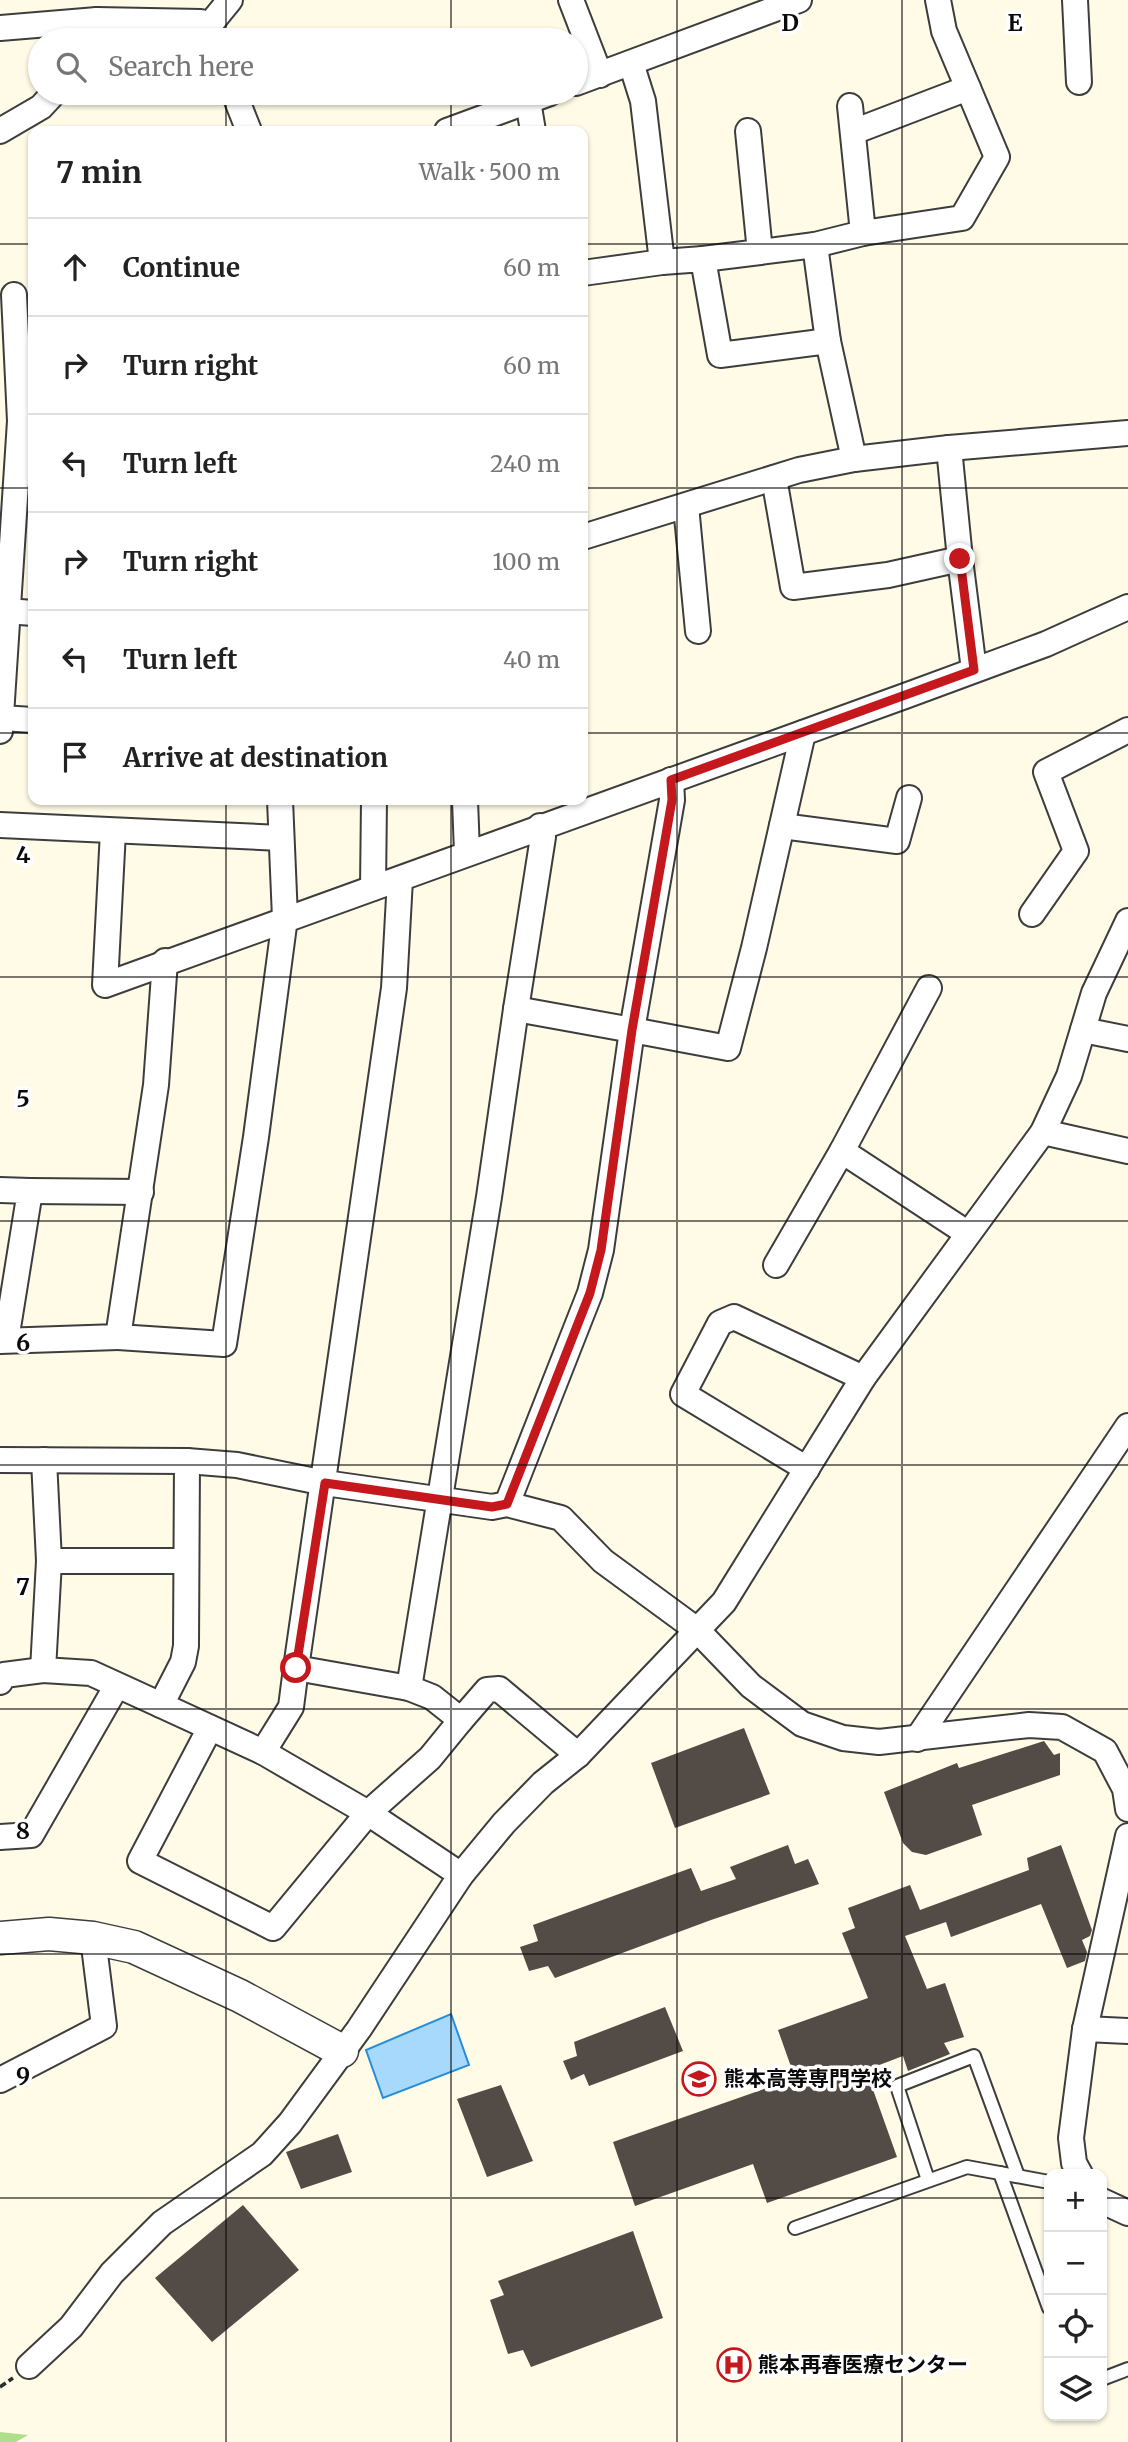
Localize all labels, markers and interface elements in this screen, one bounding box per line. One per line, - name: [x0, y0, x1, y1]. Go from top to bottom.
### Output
- text: D: [781, 8, 799, 37]
- text: E: [1007, 8, 1023, 37]
- search box: [28, 28, 588, 105]
- icon: search: [52, 48, 90, 86]
- text: Search here: [108, 50, 254, 83]
- text: 7 min: [56, 153, 142, 191]
- text: Walk · 500 m: [419, 157, 560, 186]
- icon: ahead: [56, 248, 94, 286]
- text: Continue: [123, 251, 240, 284]
- text: 60 m: [503, 253, 560, 282]
- icon: right: [56, 346, 94, 384]
- text: Turn right: [123, 349, 258, 382]
- text: 60 m: [503, 351, 560, 380]
- icon: left: [56, 444, 94, 482]
- text: Turn left: [123, 447, 237, 480]
- text: 240 m: [490, 449, 560, 478]
- icon: right: [56, 542, 94, 580]
- route end: [944, 543, 975, 574]
- text: Turn right: [123, 545, 258, 578]
- text: 100 m: [492, 547, 560, 576]
- icon: left: [56, 640, 94, 678]
- text: Turn left: [123, 643, 237, 676]
- text: 40 m: [503, 645, 560, 674]
- icon: arrive: [56, 738, 94, 776]
- text: Arrive at destination: [123, 741, 388, 774]
- text: 4: [16, 840, 31, 869]
- text: 5: [16, 1084, 30, 1113]
- text: 6: [16, 1328, 30, 1357]
- text: 7: [16, 1572, 30, 1601]
- route start: [280, 1652, 311, 1683]
- text: 8: [16, 1816, 30, 1845]
- school or university icon: 熊本高等専門学校: [680, 2060, 718, 2098]
- text: 9: [16, 2061, 30, 2090]
- place label: 熊本高等専門学校: [724, 2065, 892, 2092]
- map controls: [1044, 2169, 1107, 2421]
- button: +: [1044, 2169, 1107, 2232]
- button: −: [1044, 2232, 1107, 2295]
- button: locate: [1044, 2295, 1107, 2358]
- hospital icon: 熊本再春医療センター: [715, 2346, 753, 2384]
- place label: 熊本再春医療センター: [758, 2351, 968, 2378]
- button: layers: [1044, 2358, 1107, 2421]

